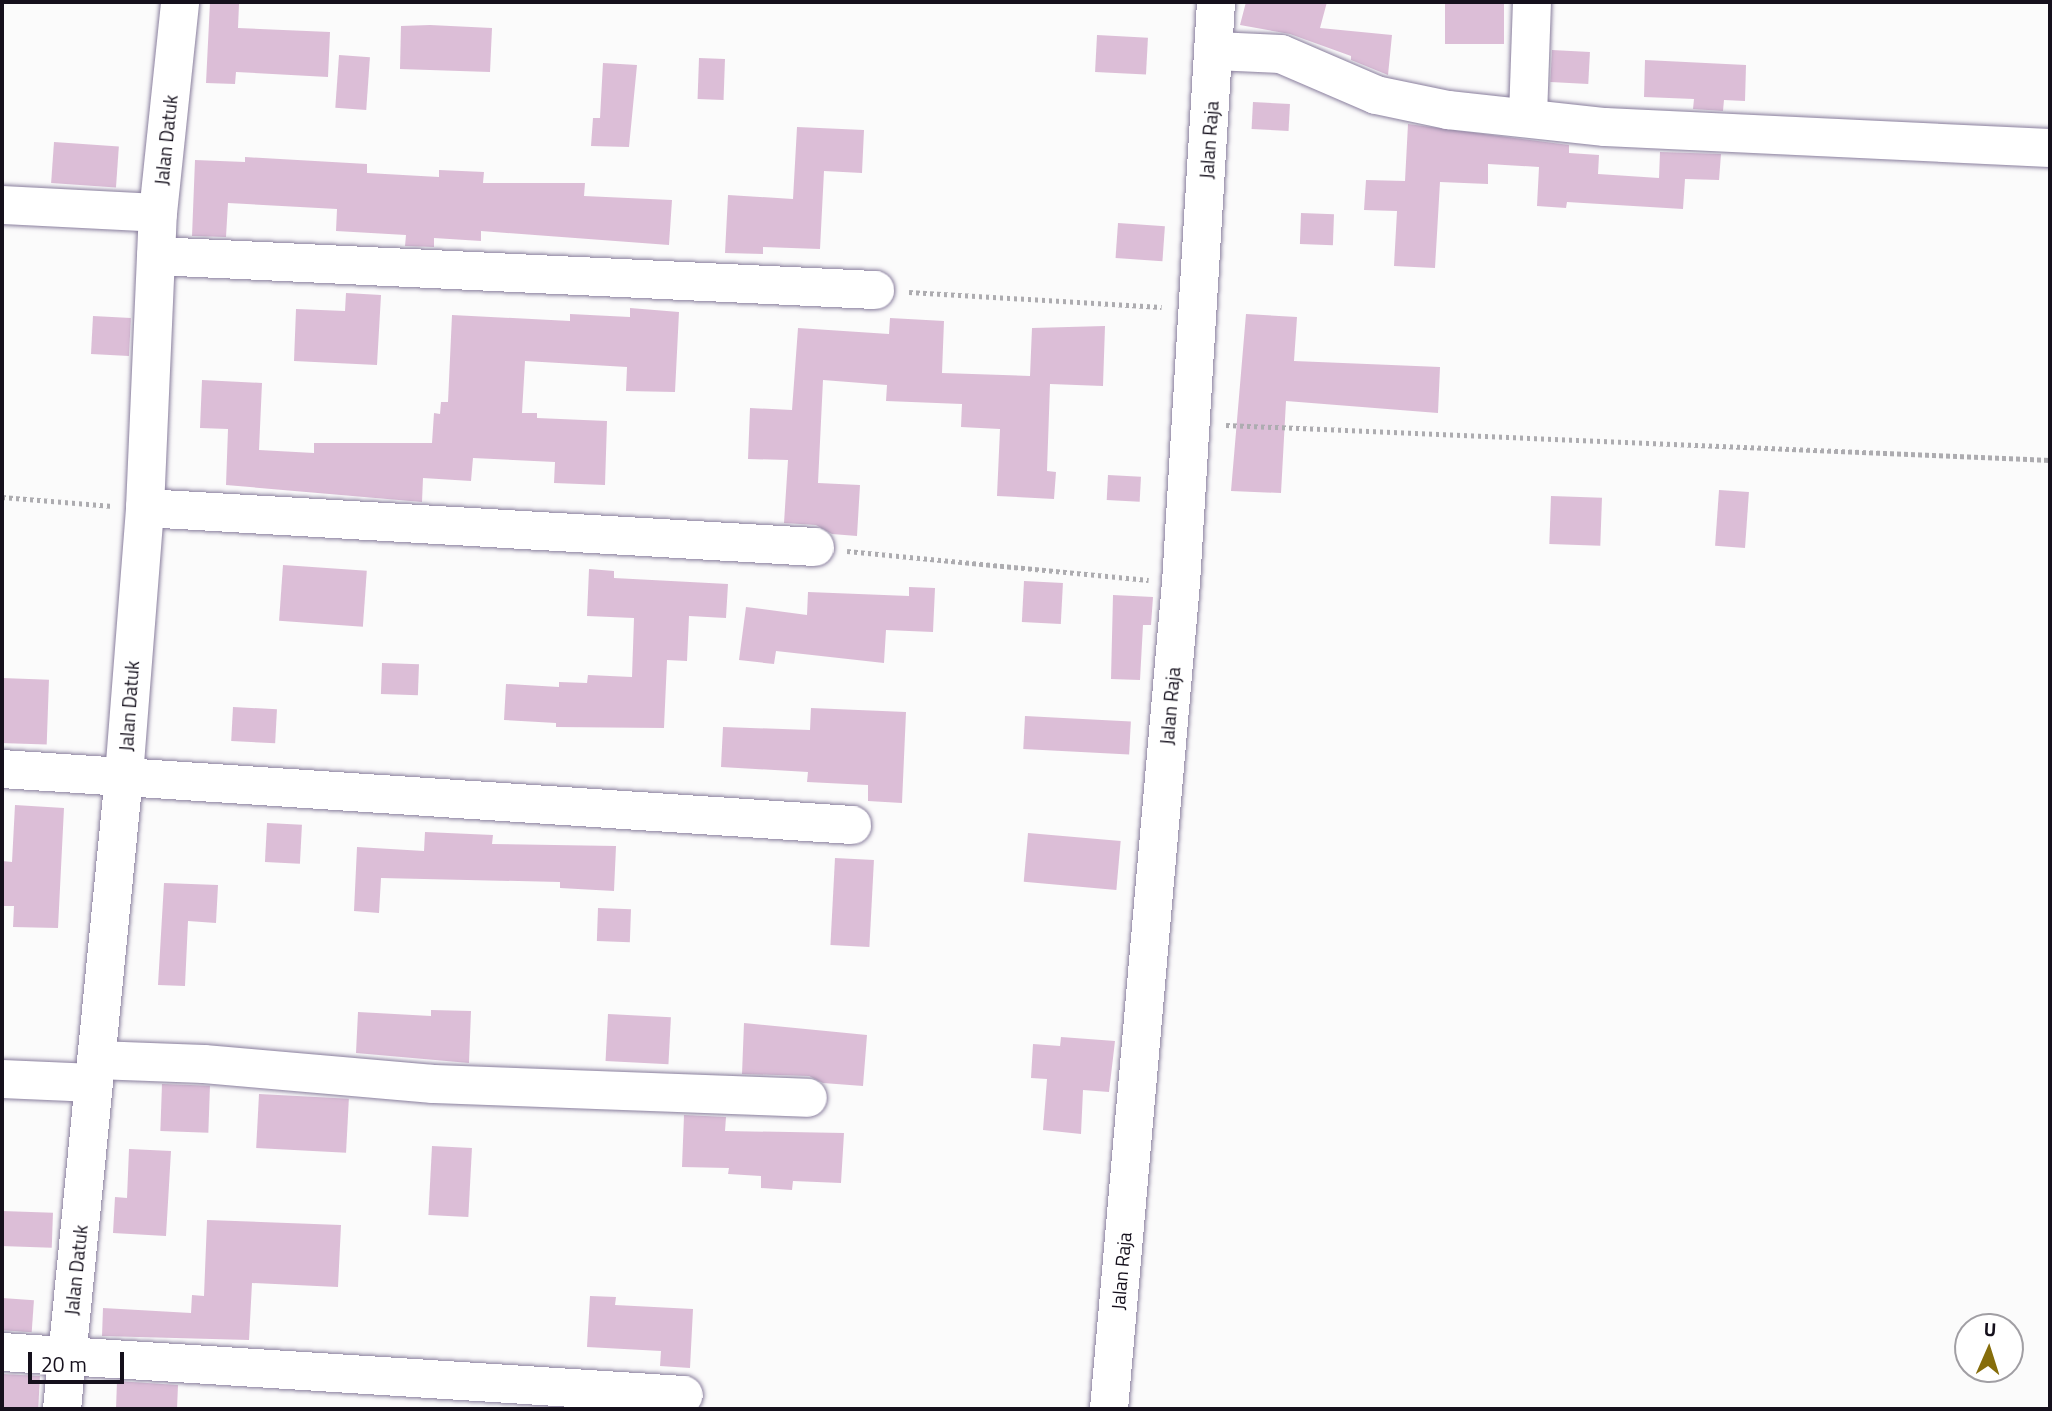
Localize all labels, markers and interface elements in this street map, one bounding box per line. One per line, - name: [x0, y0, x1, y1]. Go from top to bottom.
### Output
- street label: Jalan Datuk: [150, 94, 182, 186]
- street label: Jalan Raja: [1195, 100, 1223, 180]
- street label: Jalan Datuk: [114, 660, 144, 752]
- street label: Jalan Raja: [1155, 666, 1185, 746]
- street label: Jalan Datuk: [60, 1224, 92, 1316]
- street label: Jalan Raja: [1106, 1231, 1136, 1311]
- north arrow: [1954, 1313, 2024, 1383]
- text: U: [1983, 1314, 1997, 1343]
- scale bar: [32, 1338, 128, 1382]
- text: 20 m: [41, 1348, 87, 1380]

